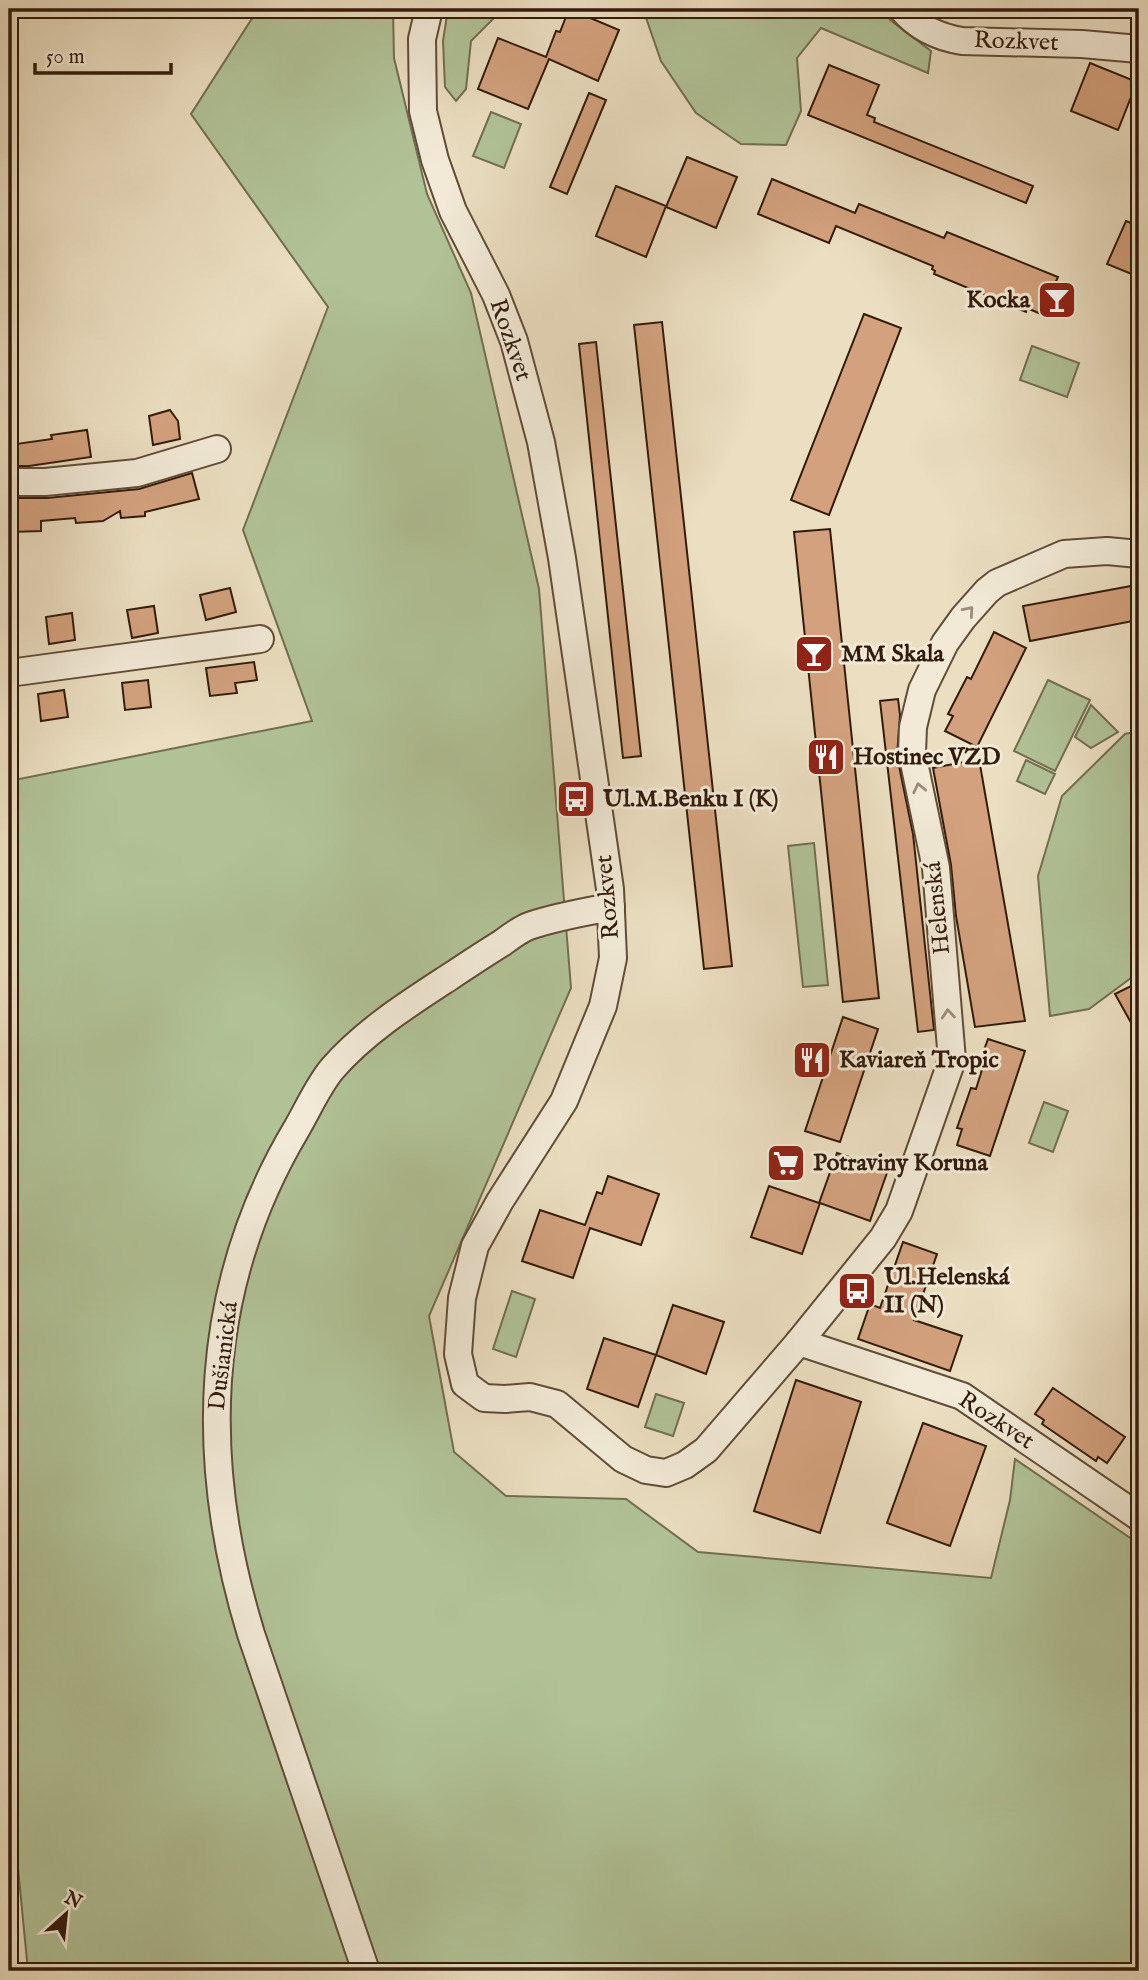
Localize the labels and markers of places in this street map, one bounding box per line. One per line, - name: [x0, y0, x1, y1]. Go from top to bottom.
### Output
- bar icon: Kocka: [1036, 279, 1078, 321]
- place label: Kocka: [966, 285, 1031, 316]
- bar icon: MM Skala: [793, 633, 835, 675]
- place label: MM Skala: [841, 639, 944, 670]
- restaurant icon: Hostinec VZD: [805, 736, 847, 778]
- place label: Hostinec VZD: [853, 742, 1000, 773]
- bus stop icon: Ul.M.Benku I (K): [555, 778, 597, 820]
- place label: Ul.M.Benku I (K): [602, 784, 778, 815]
- restaurant icon: Kaviareň Tropic: [791, 1039, 833, 1081]
- place label: Kaviareň Tropic: [839, 1045, 999, 1076]
- supermarket icon: Potraviny Koruna: [765, 1142, 807, 1184]
- place label: Potraviny Koruna: [813, 1148, 988, 1179]
- place label: Ul.Helenská II (N): [883, 1262, 1010, 1321]
- bus stop icon: Ul.Helenská II (N): [836, 1270, 878, 1312]

